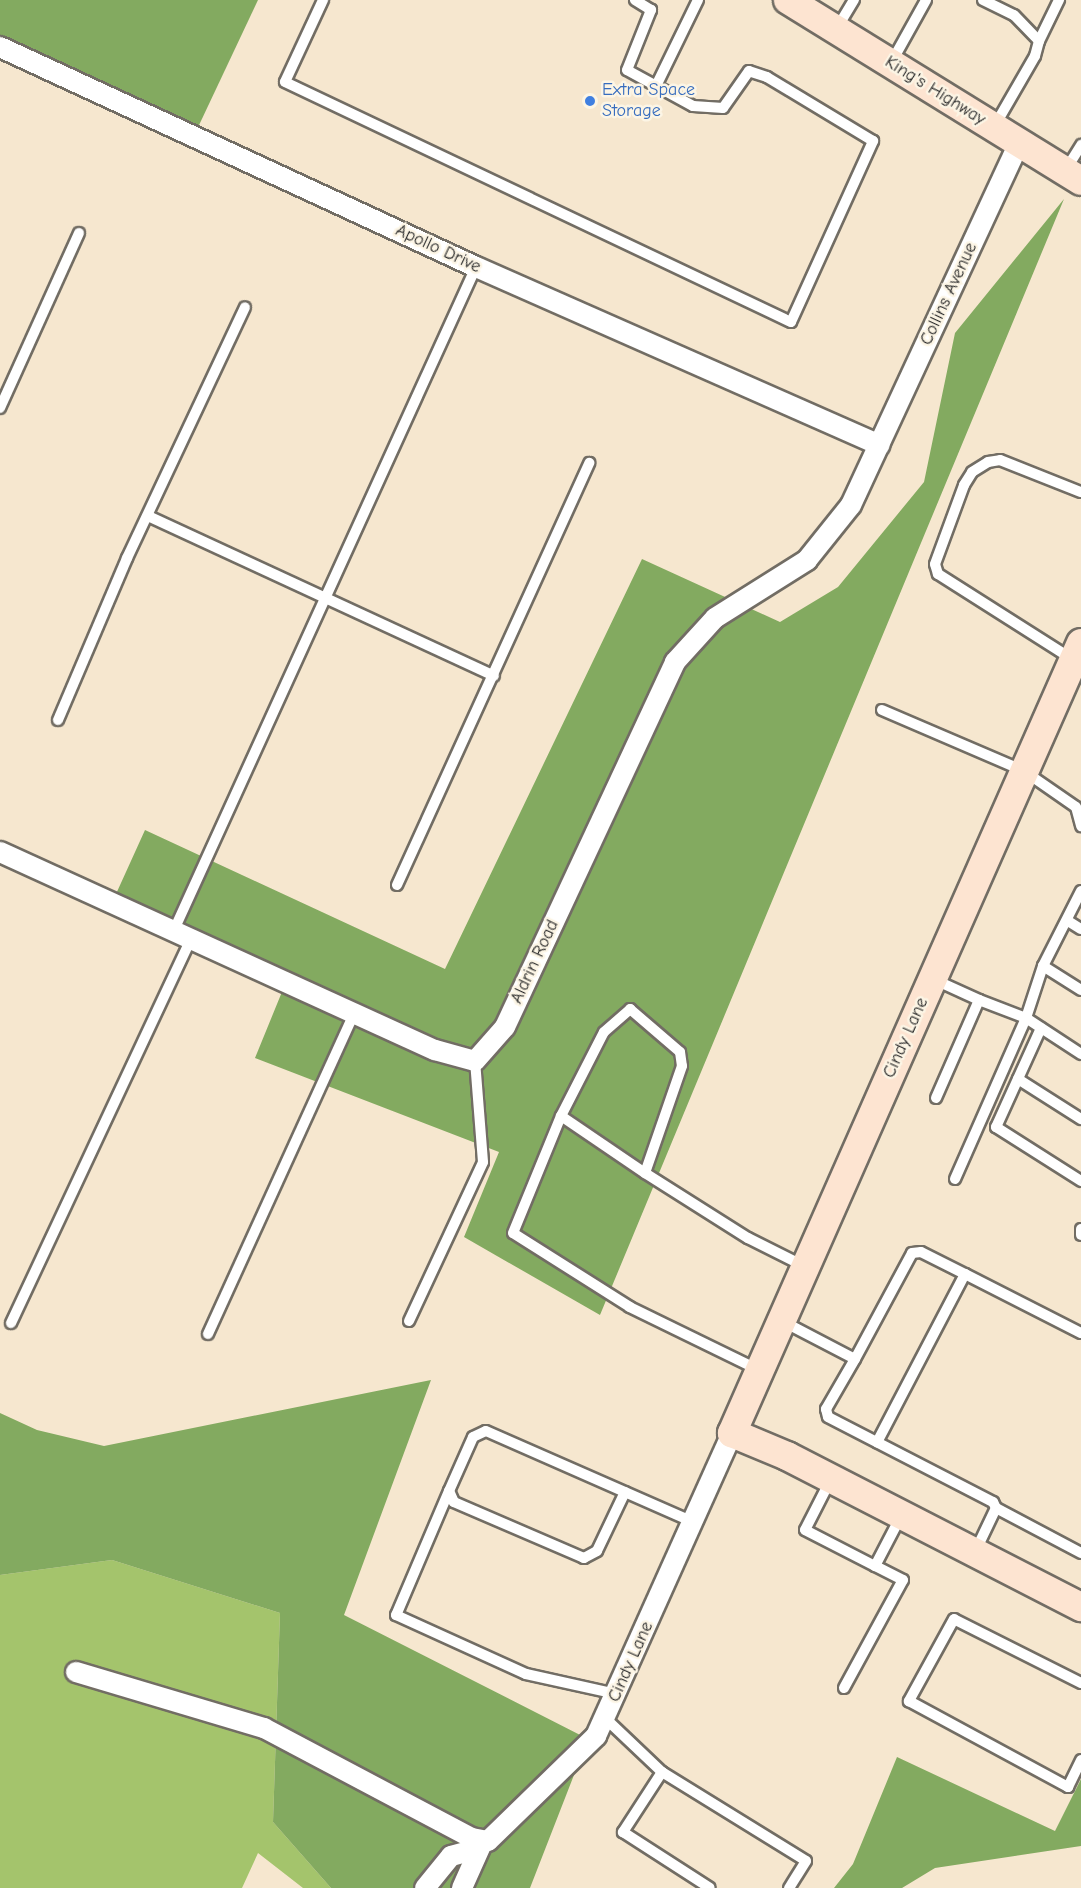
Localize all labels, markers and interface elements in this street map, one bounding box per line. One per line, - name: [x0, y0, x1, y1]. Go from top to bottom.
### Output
- street label: King's Highway: [881, 51, 989, 131]
- place label: Extra Space Storage: [602, 80, 695, 122]
- marker: Extra Space Storage: [583, 94, 597, 108]
- street label: Apollo Drive: [392, 220, 484, 278]
- street label: Collins Avenue: [916, 239, 982, 349]
- street label: Aldrin Road: [506, 917, 564, 1007]
- street label: Cindy Lane: [879, 994, 933, 1082]
- street label: Cindy Lane: [604, 1618, 658, 1706]

